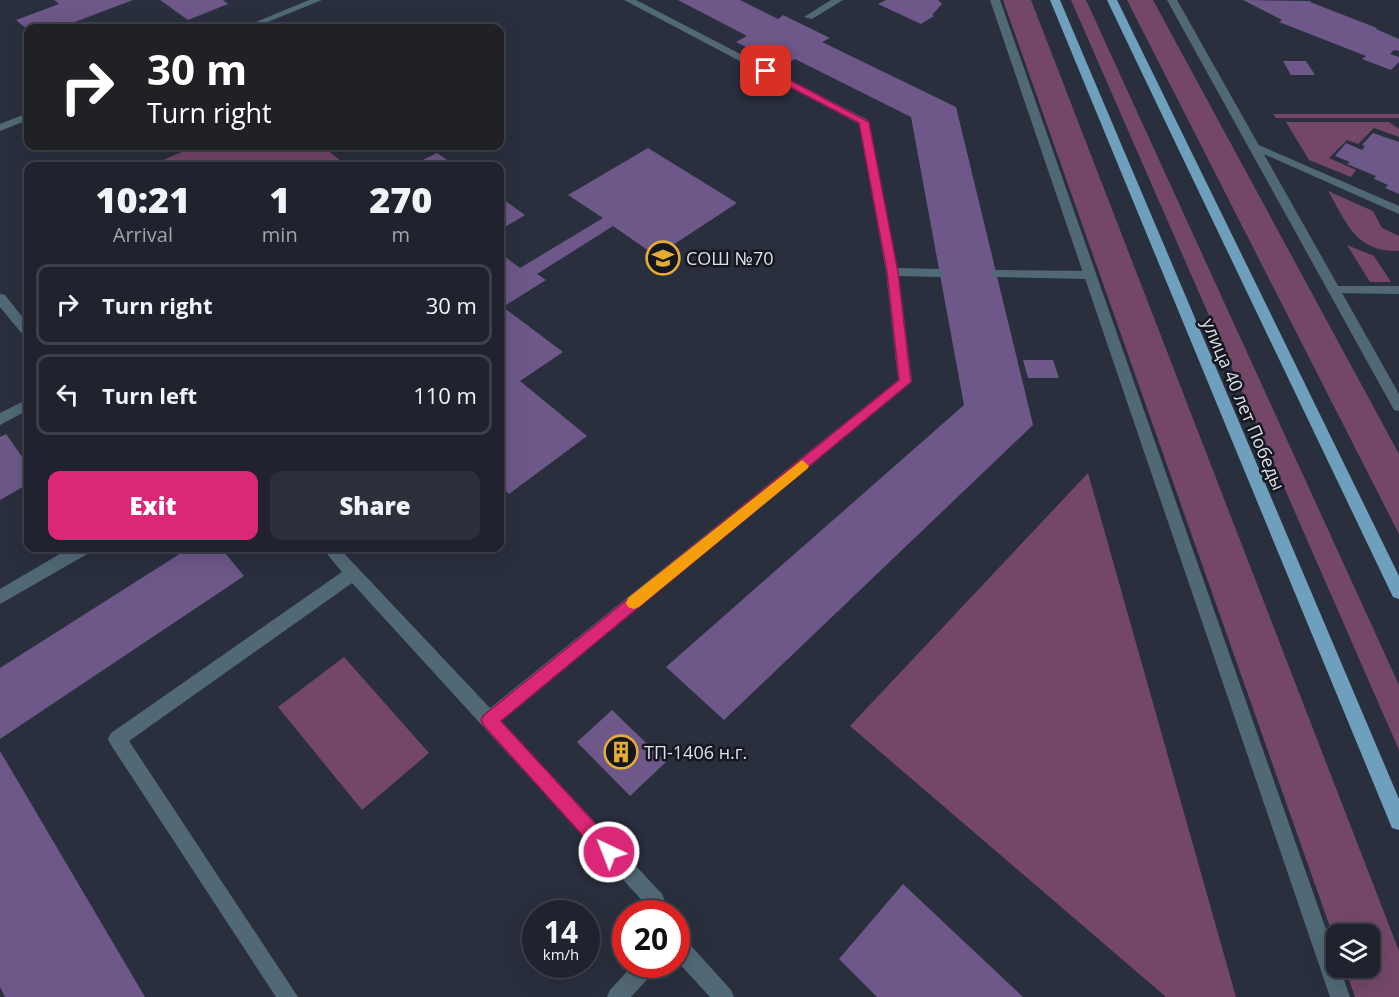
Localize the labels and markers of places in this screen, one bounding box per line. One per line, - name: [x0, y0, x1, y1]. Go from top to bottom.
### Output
- pin: [740, 45, 791, 96]
- school or university icon: СОШ №70: [645, 240, 681, 276]
- place label: СОШ №70: [686, 246, 774, 270]
- building icon: ТП-1406 н.г.: [603, 734, 639, 770]
- place label: ТП-1406 н.г.: [644, 740, 747, 764]

